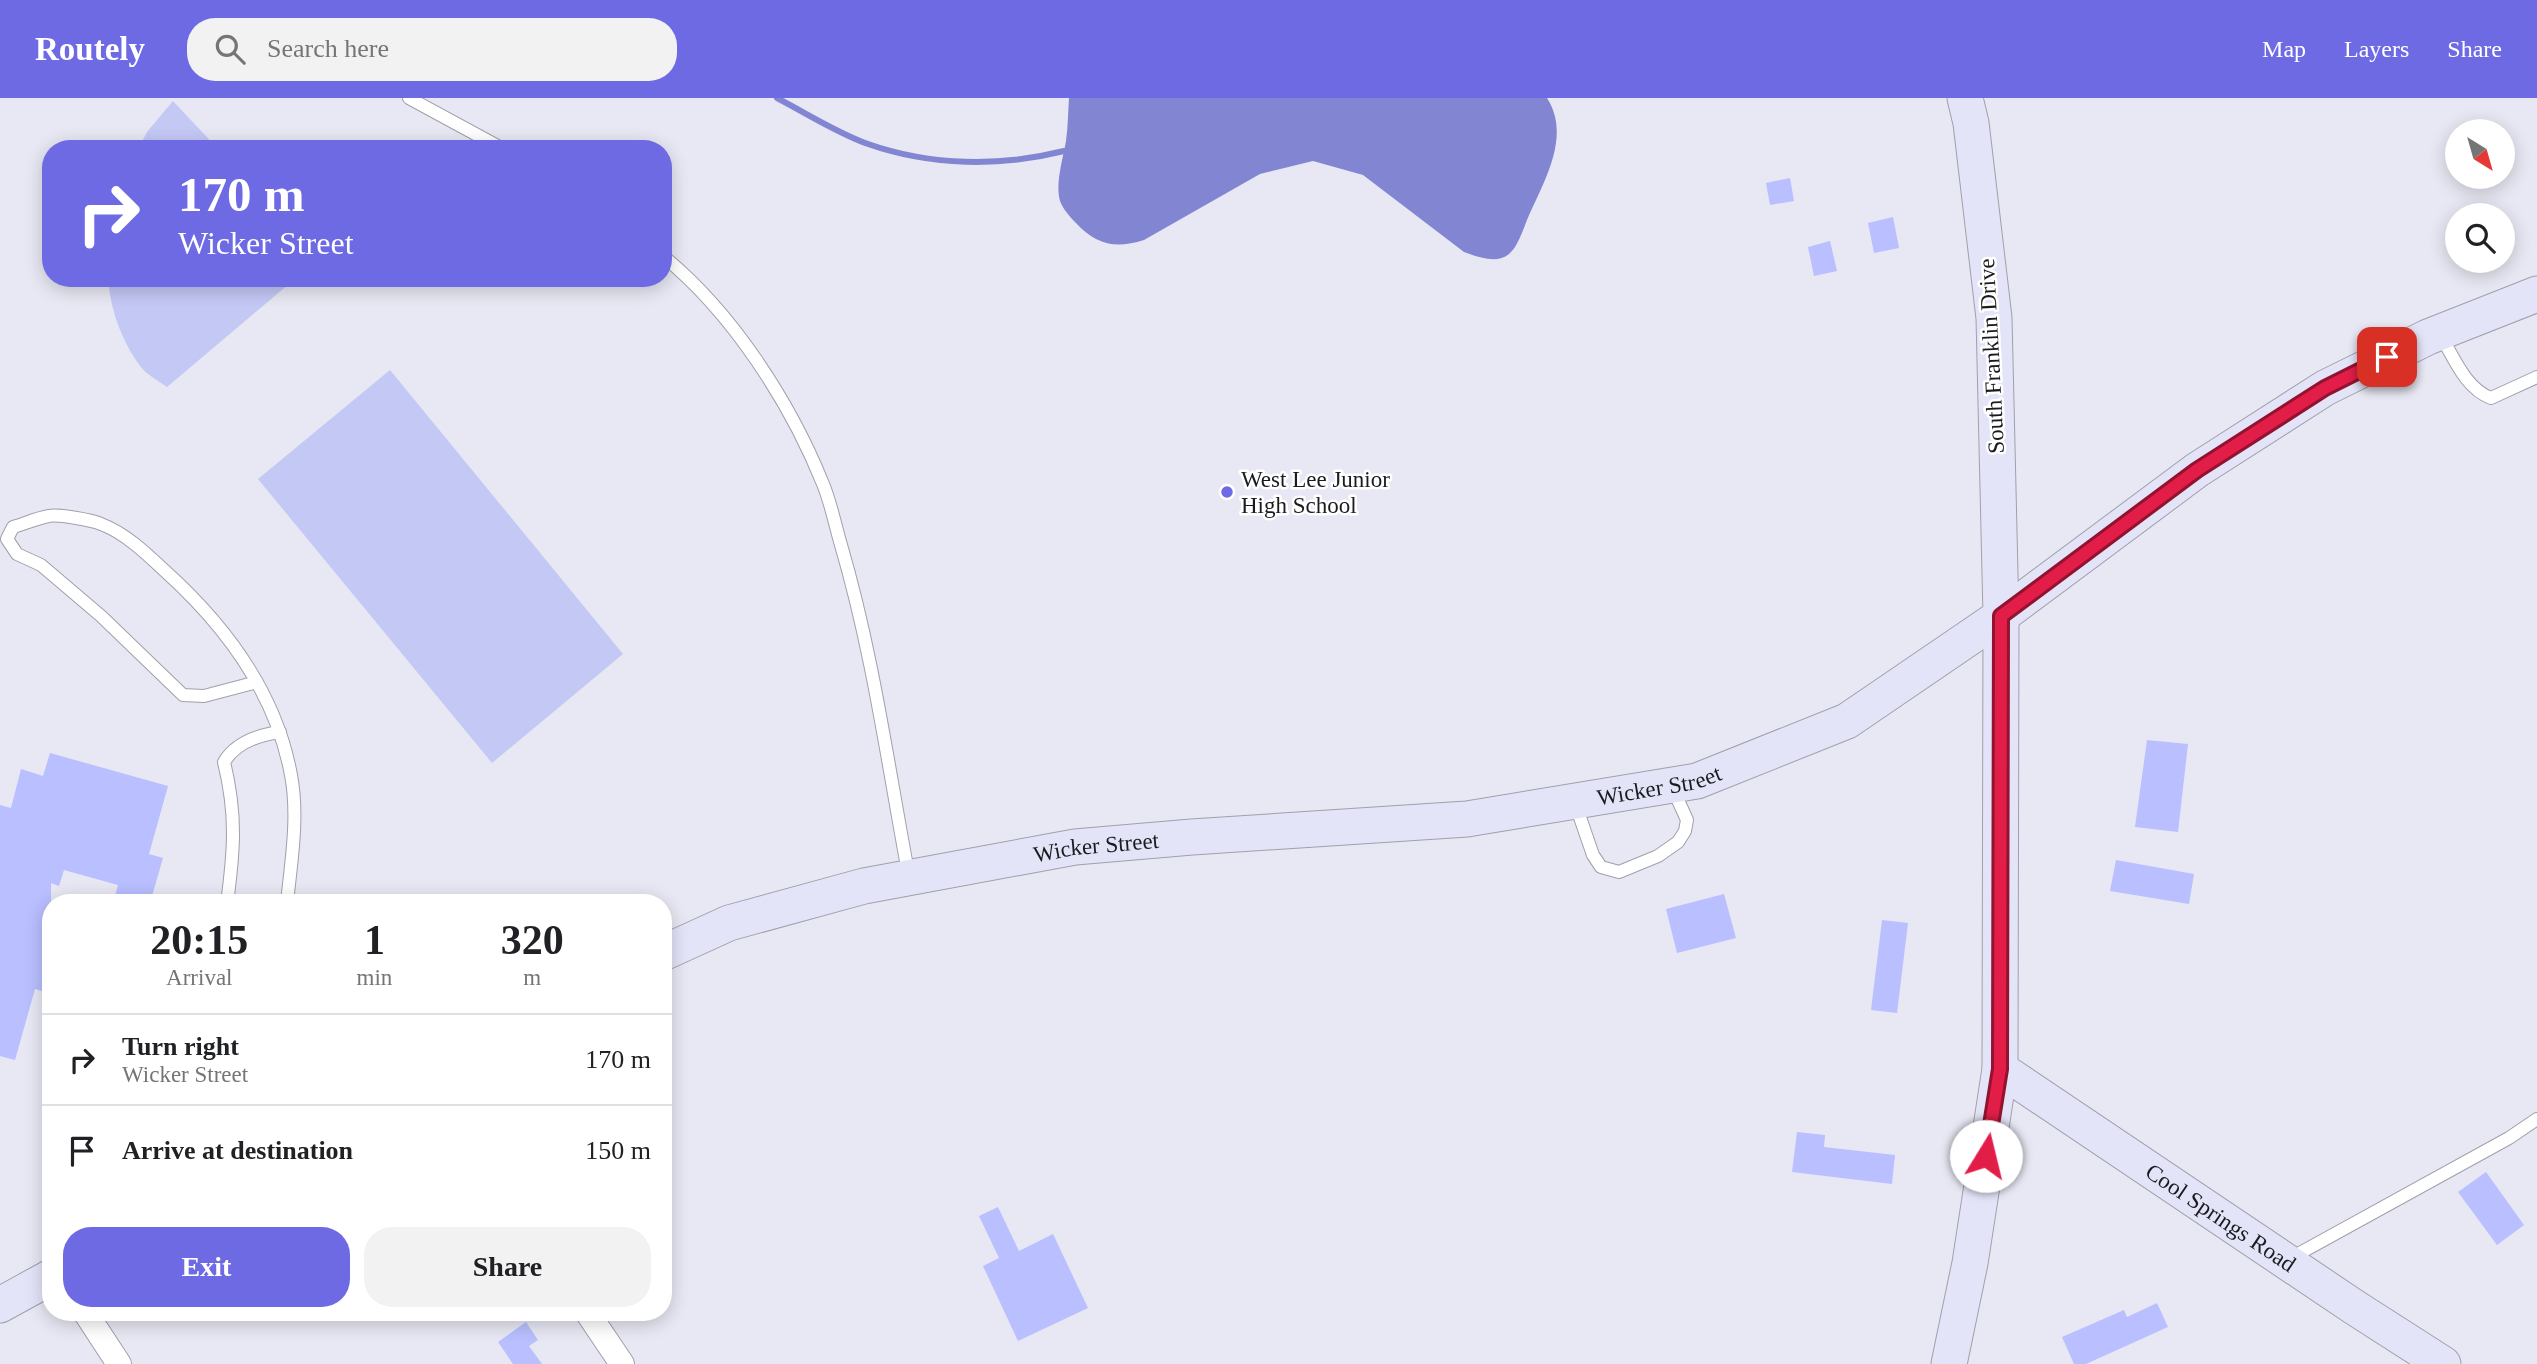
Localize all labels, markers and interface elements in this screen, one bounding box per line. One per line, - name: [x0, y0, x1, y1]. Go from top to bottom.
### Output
- search box: [187, 18, 677, 81]
- icon: search: [211, 30, 249, 68]
- text: Routely: [35, 31, 145, 67]
- text: Search here: [267, 34, 389, 63]
- text: Map: [2262, 36, 2306, 62]
- text: Layers: [2344, 36, 2409, 62]
- text: Share: [2447, 36, 2502, 62]
- north arrow: [2445, 119, 2515, 189]
- map controls: [2445, 119, 2515, 273]
- text: 170 m: [178, 167, 305, 222]
- icon: right: [63, 168, 154, 259]
- button: search: [2445, 203, 2515, 273]
- text: Wicker Street: [178, 225, 354, 261]
- street label: South Franklin Drive: [1974, 258, 2009, 454]
- pin: [2357, 327, 2417, 387]
- icon: arrive: [2368, 338, 2406, 376]
- place label: West Lee Junior High School: [1241, 467, 1390, 518]
- marker: West Lee Junior High School: [1219, 484, 1235, 500]
- street label: Wicker Street: [1595, 760, 1726, 810]
- street label: Wicker Street: [1031, 828, 1160, 867]
- text: 20:15: [150, 917, 248, 963]
- text: 1: [364, 917, 385, 963]
- text: 320: [501, 917, 564, 963]
- text: Arrival: [166, 965, 233, 990]
- text: min: [357, 965, 392, 990]
- text: m: [523, 965, 541, 990]
- text: Turn right: [122, 1032, 239, 1061]
- icon: right: [63, 1041, 101, 1079]
- text: 170 m: [585, 1045, 651, 1074]
- text: Wicker Street: [122, 1062, 248, 1087]
- position arrow: [1949, 1119, 2023, 1193]
- icon: arrive: [63, 1132, 101, 1170]
- text: Arrive at destination: [122, 1136, 353, 1165]
- text: 150 m: [585, 1136, 651, 1165]
- street label: Cool Springs Road: [2141, 1159, 2301, 1277]
- button: Exit: [63, 1227, 350, 1307]
- button: Share: [364, 1227, 651, 1307]

